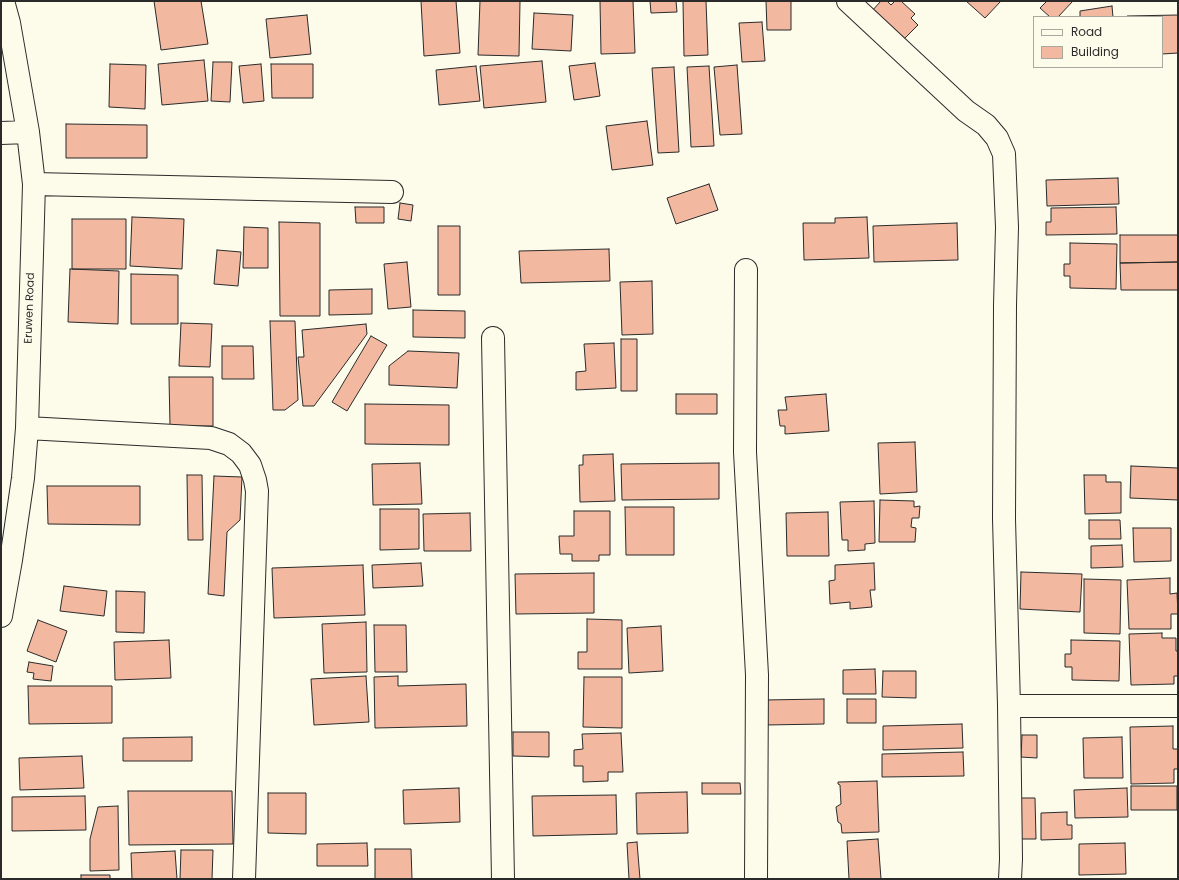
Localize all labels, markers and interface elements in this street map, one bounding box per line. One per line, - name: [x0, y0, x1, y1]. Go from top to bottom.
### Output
- legend: [1033, 16, 1163, 68]
- text: Road: [1071, 23, 1102, 40]
- text: Building: [1071, 43, 1119, 60]
- street label: Eruwen Road: [22, 272, 38, 344]

